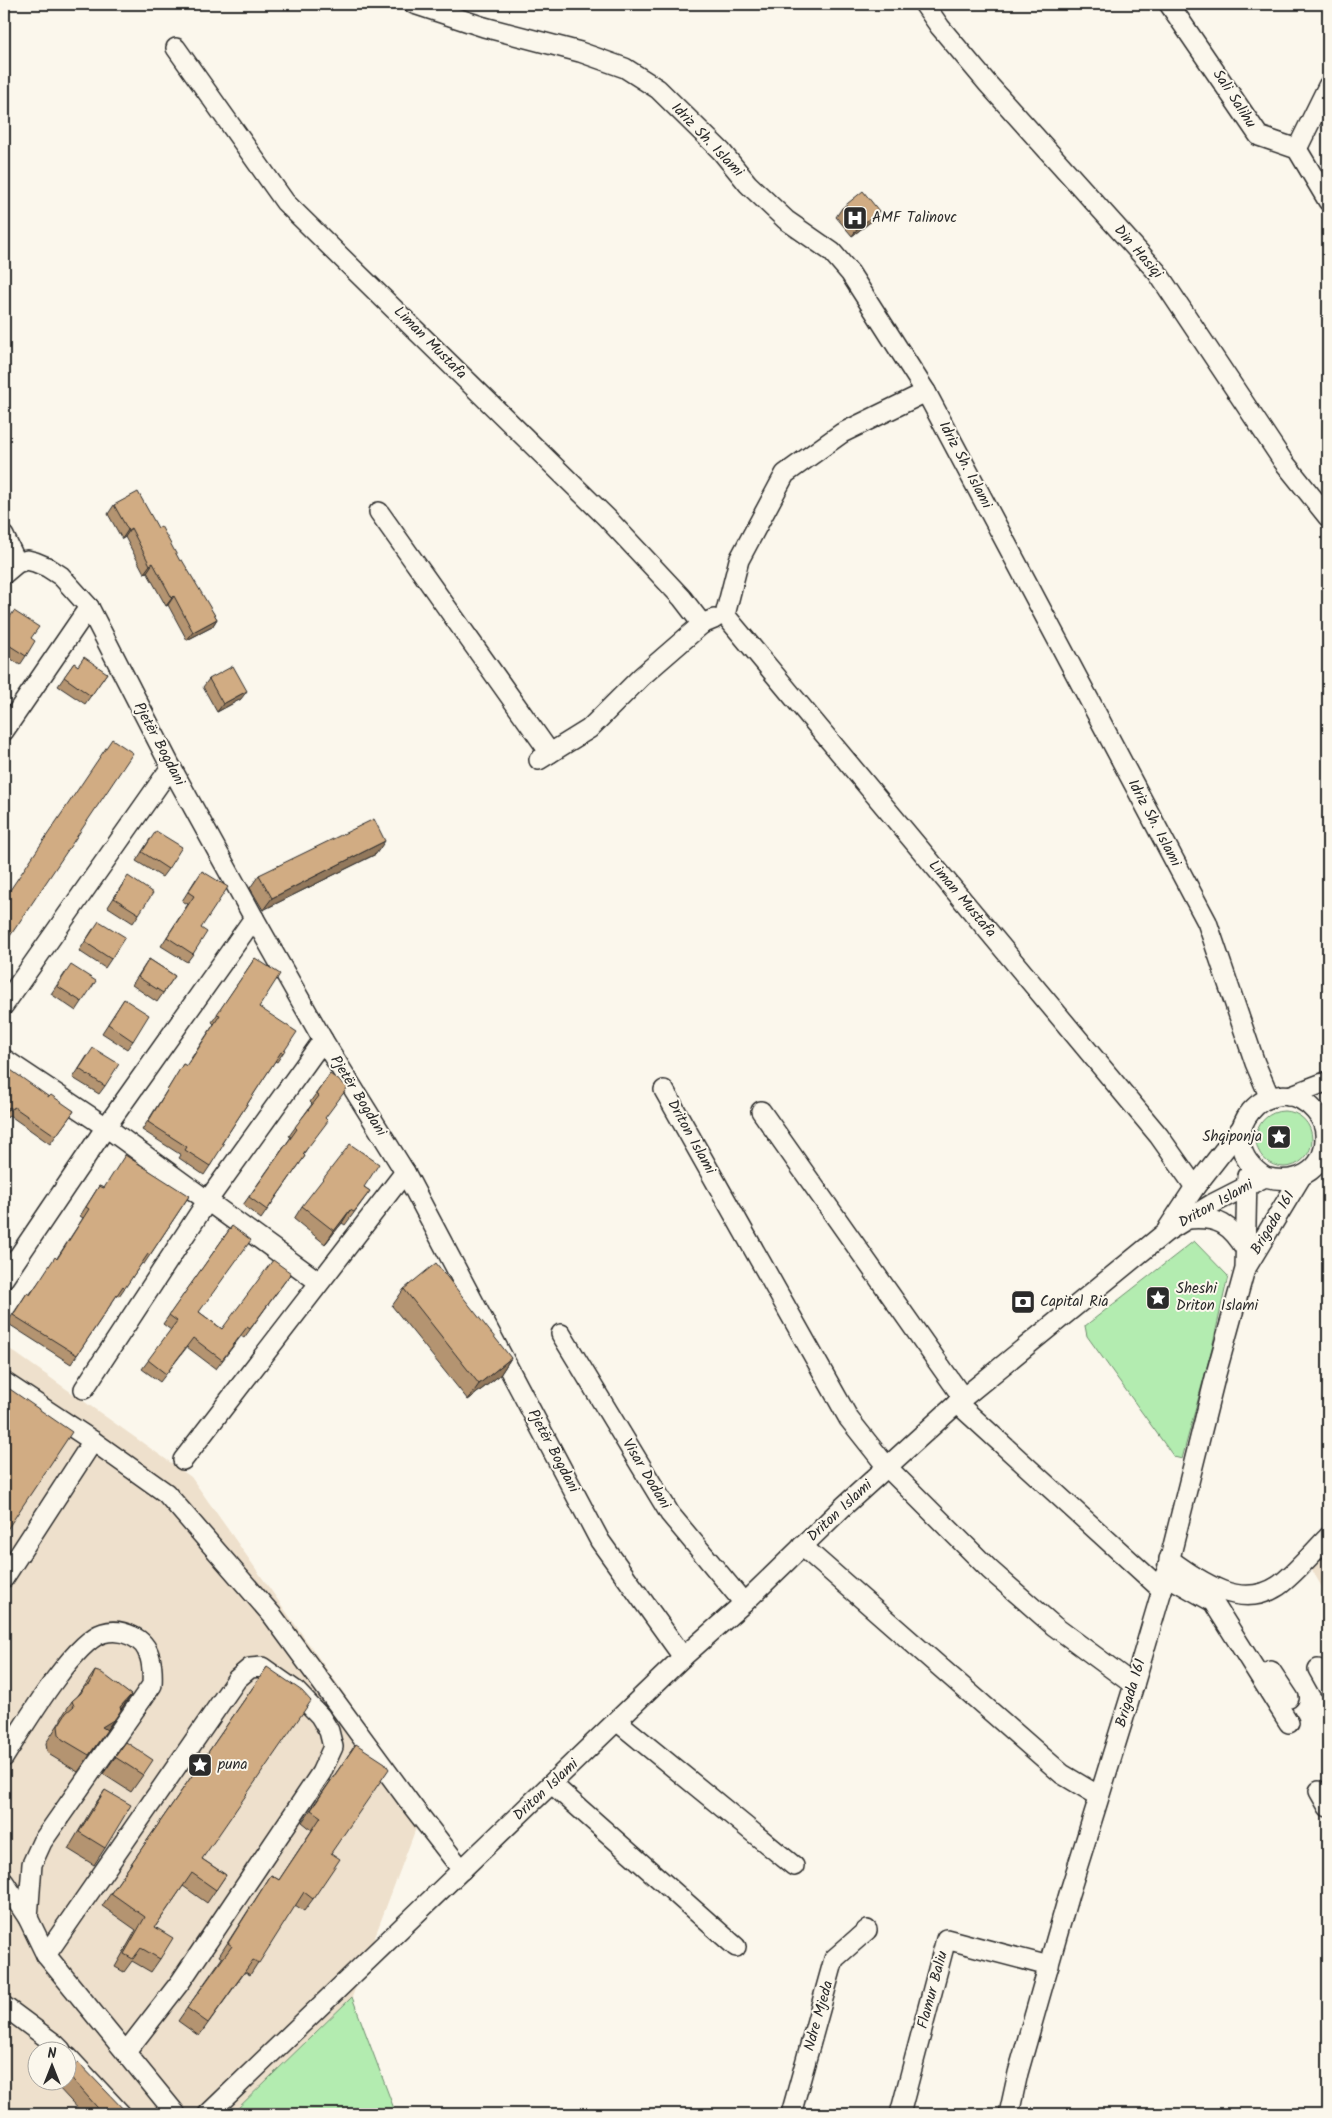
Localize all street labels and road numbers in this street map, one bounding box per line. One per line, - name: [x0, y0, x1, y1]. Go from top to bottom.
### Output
- street label: Sali Salihu: [1206, 65, 1262, 133]
- street label: Idriz Sh. Islami: [665, 97, 750, 184]
- street label: Din Hasiqi: [1108, 220, 1169, 285]
- street label: Liman Mustafa: [388, 301, 472, 385]
- street label: Idriz Sh. Islami: [932, 417, 999, 514]
- street label: Pjetër Bogdani: [127, 698, 192, 791]
- street label: Idriz Sh. Islami: [1121, 775, 1188, 872]
- street label: Liman Mustafa: [922, 855, 1002, 943]
- street label: Pjetër Bogdani: [324, 1051, 393, 1142]
- street label: Driton Islami: [661, 1095, 722, 1180]
- street label: Driton Islami: [1174, 1173, 1259, 1234]
- street label: Brigada 161: [1245, 1186, 1302, 1259]
- street label: Pjetër Bogdani: [521, 1405, 586, 1498]
- street label: Visar Dodani: [615, 1434, 677, 1515]
- street label: Driton Islami: [802, 1473, 879, 1548]
- street label: Brigada 161: [1109, 1655, 1153, 1730]
- street label: Driton Islami: [508, 1752, 585, 1827]
- street label: Flamur Baliu: [911, 1948, 955, 2032]
- street label: Ndre Mjeda: [798, 1978, 840, 2054]

